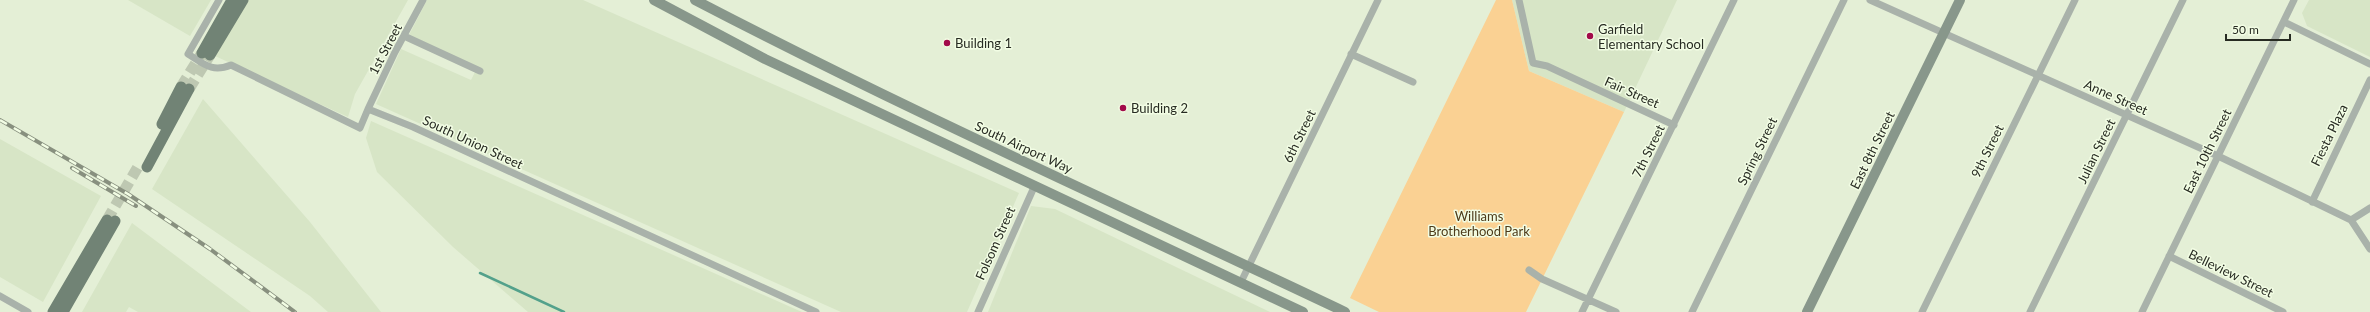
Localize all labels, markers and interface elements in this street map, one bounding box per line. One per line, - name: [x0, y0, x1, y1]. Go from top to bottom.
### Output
- scale bar: [2226, 16, 2290, 42]
- street label: 1st Street: [365, 20, 405, 77]
- place label: Garfield Elementary School: [1598, 21, 1704, 52]
- text: 50 m: [2232, 22, 2259, 37]
- marker: Garfield Elementary School: [1585, 31, 1595, 41]
- place label: Building 1: [955, 35, 1012, 51]
- marker: Building 1: [942, 38, 952, 48]
- street label: Fair Street: [1602, 73, 1662, 111]
- street label: Anne Street: [2082, 76, 2150, 118]
- place label: Building 2: [1131, 100, 1188, 116]
- street label: Fiesta Plaza: [2307, 101, 2351, 169]
- marker: Building 2: [1118, 103, 1128, 113]
- street label: East 10th Street: [2180, 106, 2235, 196]
- street label: 6th Street: [1279, 107, 1319, 165]
- street label: East 8th Street: [1846, 108, 1898, 191]
- street label: South Union Street: [420, 112, 526, 172]
- street label: Spring Street: [1734, 114, 1780, 188]
- street label: Julian Street: [2073, 116, 2119, 186]
- street label: South Airport Way: [973, 117, 1076, 177]
- street label: 7th Street: [1628, 122, 1668, 180]
- street label: 9th Street: [1967, 122, 2007, 180]
- street label: Folsom Street: [972, 204, 1018, 282]
- park label: Williams Brotherhood Park: [1428, 208, 1530, 239]
- street label: Belleview Street: [2186, 246, 2276, 301]

